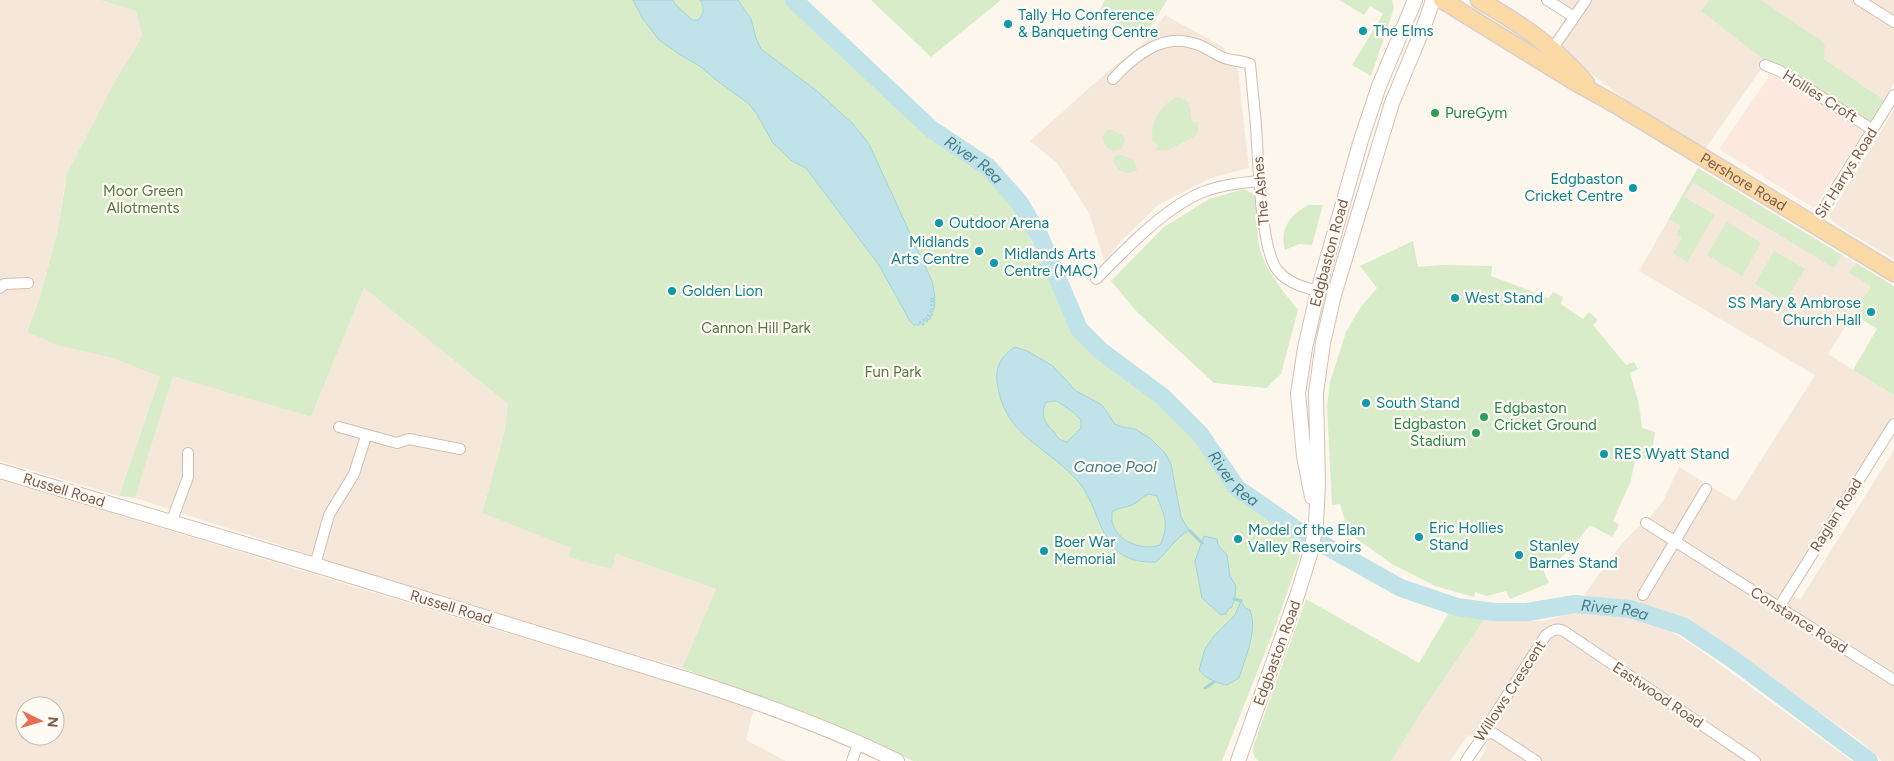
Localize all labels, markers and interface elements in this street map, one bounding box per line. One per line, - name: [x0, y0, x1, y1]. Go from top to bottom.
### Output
- place label: Tally Ho Conference & Banqueting Centre: [1018, 6, 1158, 41]
- marker: Tally Ho Conference & Banqueting Centre: [1002, 18, 1014, 30]
- place label: The Elms: [1373, 22, 1433, 40]
- marker: The Elms: [1357, 25, 1369, 37]
- street label: Hollies Croft: [1779, 66, 1861, 126]
- place label: PureGym: [1445, 104, 1507, 122]
- marker: PureGym: [1429, 107, 1441, 119]
- street label: Sir Harrys Road: [1811, 124, 1881, 222]
- water label: River Rea: [941, 132, 1007, 187]
- street label: Pershore Road: [1697, 149, 1790, 215]
- street label: The Ashes: [1249, 156, 1273, 226]
- place label: Edgbaston Cricket Centre: [1525, 170, 1623, 205]
- park label: Moor Green Allotments: [103, 182, 183, 217]
- marker: Edgbaston Cricket Centre: [1627, 182, 1639, 194]
- street label: Edgbaston Road: [1306, 197, 1352, 309]
- place label: Outdoor Arena: [949, 214, 1049, 232]
- marker: Outdoor Arena: [933, 217, 945, 229]
- place label: Midlands Arts Centre: [891, 233, 969, 268]
- marker: Midlands Arts Centre: [973, 245, 985, 257]
- place label: Midlands Arts Centre (MAC): [1004, 245, 1098, 280]
- marker: Midlands Arts Centre (MAC): [988, 257, 1000, 269]
- place label: Golden Lion: [682, 282, 763, 300]
- marker: Golden Lion: [666, 285, 678, 297]
- place label: West Stand: [1465, 289, 1543, 307]
- marker: West Stand: [1449, 292, 1461, 304]
- place label: SS Mary & Ambrose Church Hall: [1728, 294, 1861, 329]
- marker: SS Mary & Ambrose Church Hall: [1865, 306, 1877, 318]
- park label: Cannon Hill Park: [701, 319, 812, 337]
- park label: Fun Park: [865, 363, 922, 381]
- place label: South Stand: [1376, 394, 1460, 412]
- marker: South Stand: [1360, 397, 1372, 409]
- place label: Edgbaston Cricket Ground: [1494, 399, 1597, 434]
- marker: Edgbaston Cricket Ground: [1478, 411, 1490, 423]
- place label: Edgbaston Stadium: [1393, 415, 1466, 450]
- marker: Edgbaston Stadium: [1470, 427, 1482, 439]
- place label: RES Wyatt Stand: [1614, 445, 1730, 463]
- water label: River Rea: [1204, 447, 1263, 510]
- marker: RES Wyatt Stand: [1598, 448, 1610, 460]
- water label: Canoe Pool: [1073, 457, 1157, 476]
- street label: Russell Road: [21, 469, 107, 511]
- street label: Raglan Road: [1806, 475, 1866, 555]
- place label: Eric Hollies Stand: [1429, 519, 1503, 554]
- place label: Model of the Elan Valley Reservoirs: [1248, 521, 1365, 556]
- marker: Eric Hollies Stand: [1413, 531, 1425, 543]
- place label: Boer War Memorial: [1054, 533, 1116, 568]
- marker: Model of the Elan Valley Reservoirs: [1232, 533, 1244, 545]
- place label: Stanley Barnes Stand: [1529, 537, 1618, 572]
- marker: Boer War Memorial: [1038, 545, 1050, 557]
- marker: Stanley Barnes Stand: [1513, 549, 1525, 561]
- street label: Constance Road: [1747, 583, 1851, 657]
- street label: Russell Road: [408, 586, 494, 628]
- water label: River Rea: [1580, 596, 1651, 624]
- street label: Edgbaston Road: [1250, 598, 1304, 708]
- street label: Willows Crescent: [1471, 637, 1550, 745]
- street label: Eastwood Road: [1609, 658, 1707, 732]
- north arrow: [15, 696, 65, 746]
- text: N: [44, 716, 61, 728]

